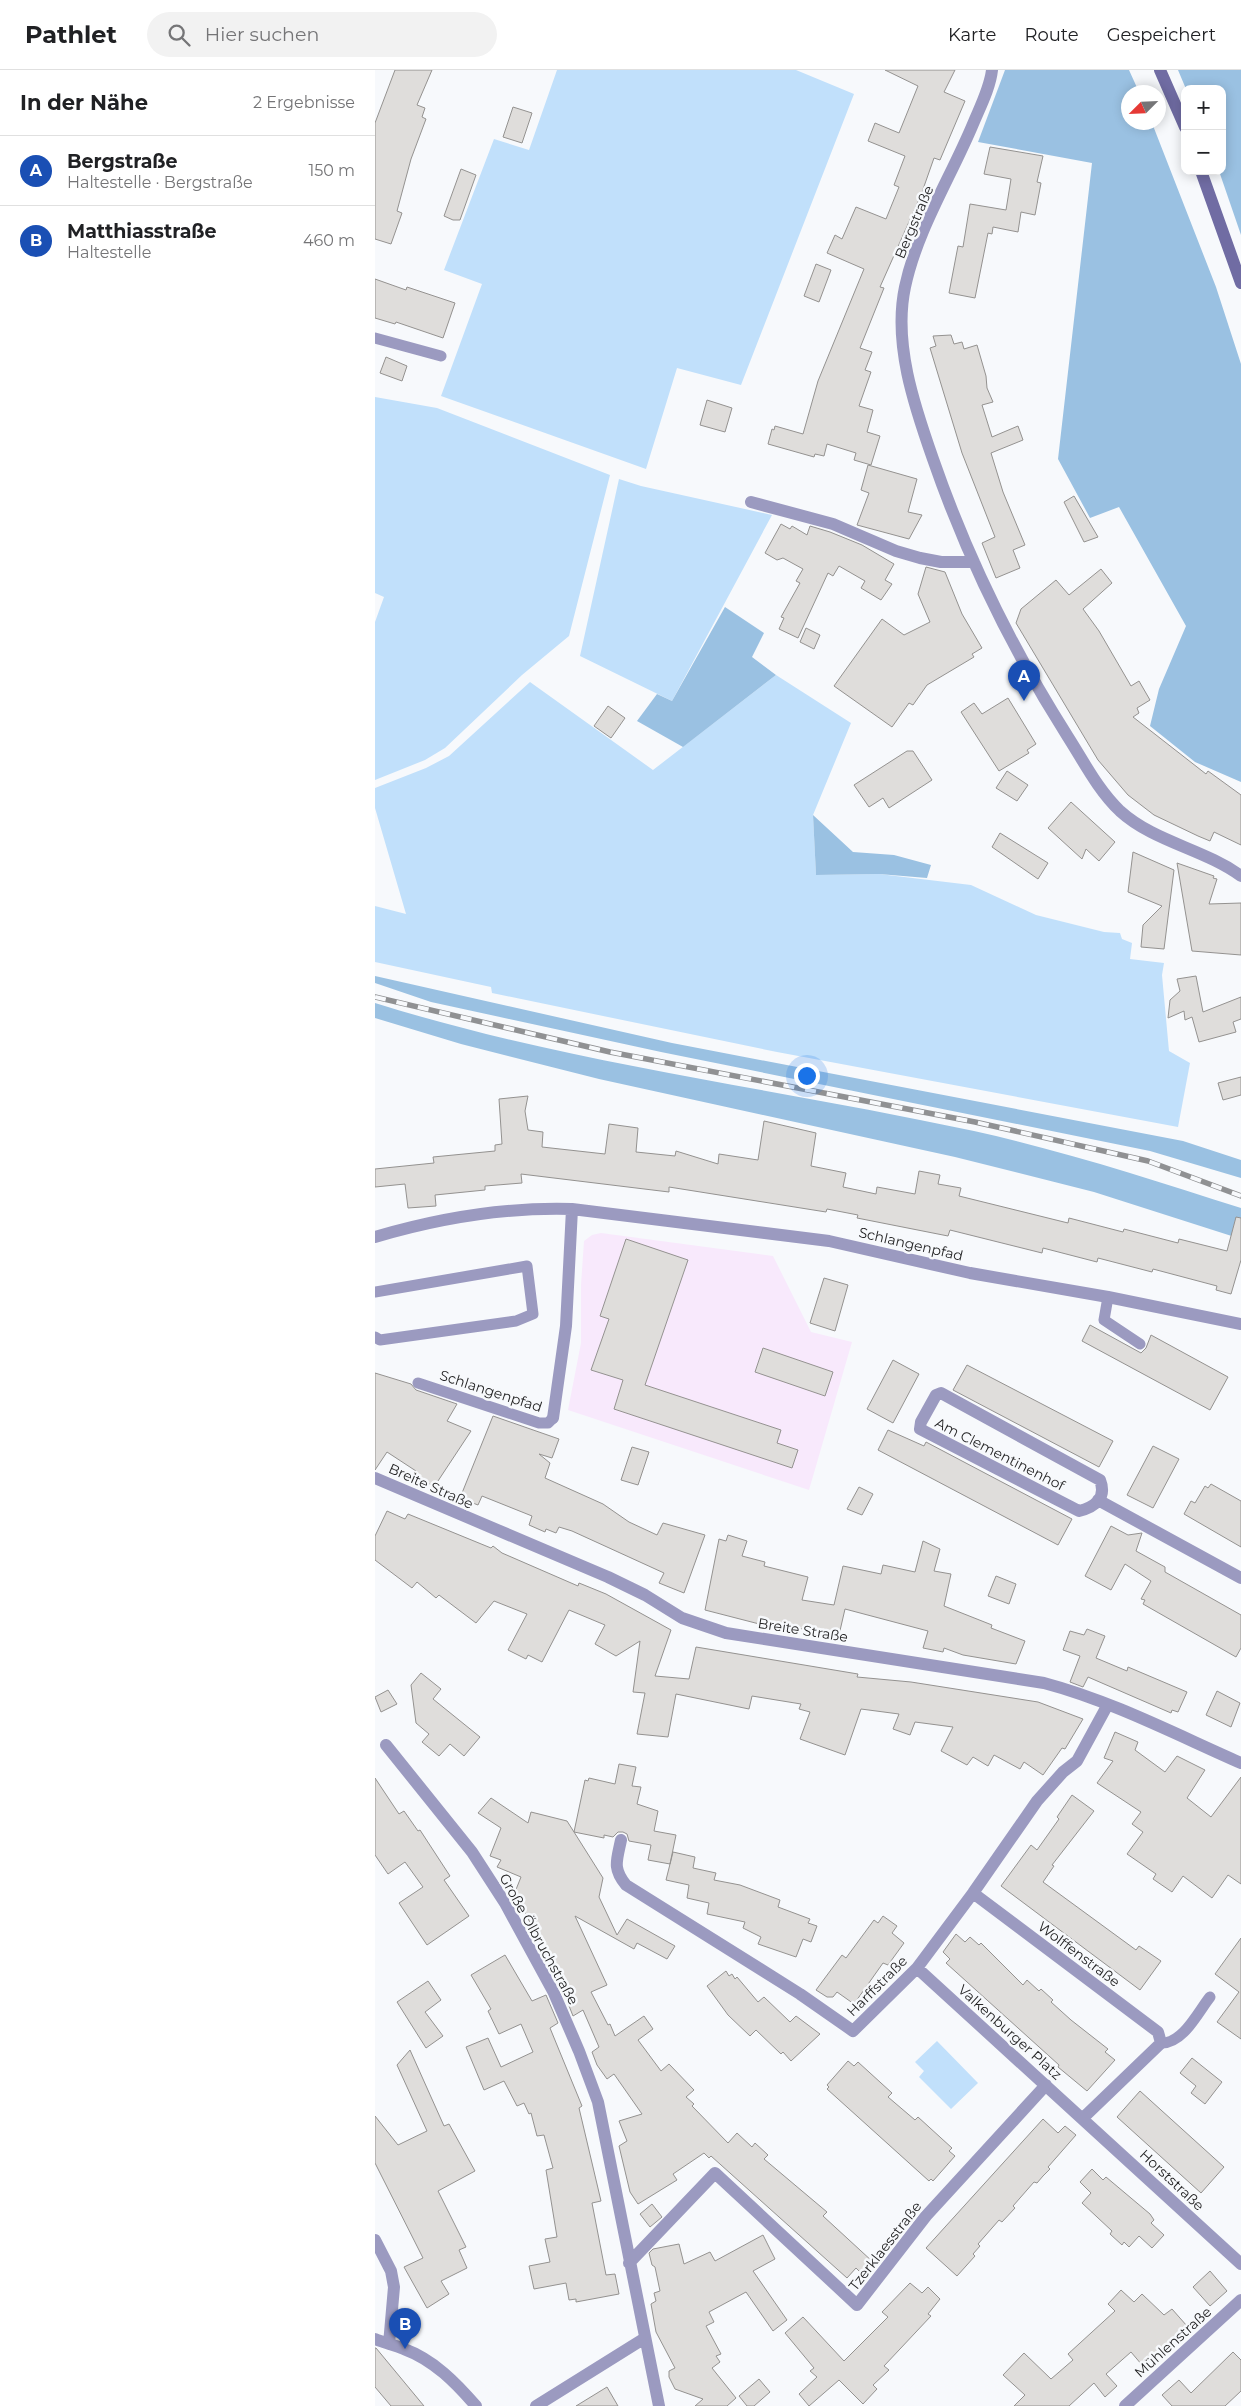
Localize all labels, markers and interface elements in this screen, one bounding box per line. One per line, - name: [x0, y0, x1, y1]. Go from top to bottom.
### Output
- search box: [147, 12, 497, 57]
- text: Pathlet: [25, 20, 117, 49]
- icon: search: [165, 21, 193, 49]
- text: Hier suchen: [205, 23, 319, 46]
- text: Karte: [948, 24, 996, 46]
- text: Route: [1024, 24, 1079, 46]
- text: Gespeichert: [1107, 24, 1216, 46]
- north arrow: [1121, 85, 1166, 130]
- map controls: [1181, 85, 1226, 175]
- button: +: [1181, 85, 1226, 130]
- text: In der Nähe: [20, 90, 148, 115]
- text: 2 Ergebnisse: [253, 93, 355, 112]
- button: −: [1181, 130, 1226, 175]
- text: Bergstraße: [67, 150, 178, 173]
- text: A: [30, 161, 42, 180]
- text: 150 m: [308, 161, 355, 180]
- text: Haltestelle · Bergstraße: [67, 173, 253, 192]
- street label: Bergstraße: [891, 183, 937, 261]
- text: Matthiasstraße: [67, 220, 217, 243]
- text: B: [30, 231, 42, 250]
- text: 460 m: [303, 231, 355, 250]
- text: Haltestelle: [67, 243, 151, 262]
- pin: A: [1008, 660, 1040, 701]
- your location: [794, 1063, 820, 1089]
- street label: Schlangenpfad: [857, 1223, 965, 1265]
- street label: Schlangenpfad: [437, 1366, 545, 1416]
- street label: Am Clementinenhof: [932, 1413, 1069, 1495]
- street label: Breite Straße: [386, 1459, 476, 1513]
- street label: Breite Straße: [757, 1614, 849, 1646]
- street label: Große Ölbruchstraße: [495, 1870, 583, 2008]
- street label: Wolffenstraße: [1034, 1917, 1124, 1991]
- street label: Harffstraße: [843, 1952, 911, 2020]
- street label: Valkenburger Platz: [954, 1981, 1066, 2083]
- street label: Horststraße: [1136, 2145, 1208, 2215]
- street label: Tzerklaesstraße: [845, 2198, 925, 2294]
- street label: Mühlenstraße: [1131, 2303, 1215, 2381]
- pin: B: [389, 2308, 421, 2349]

